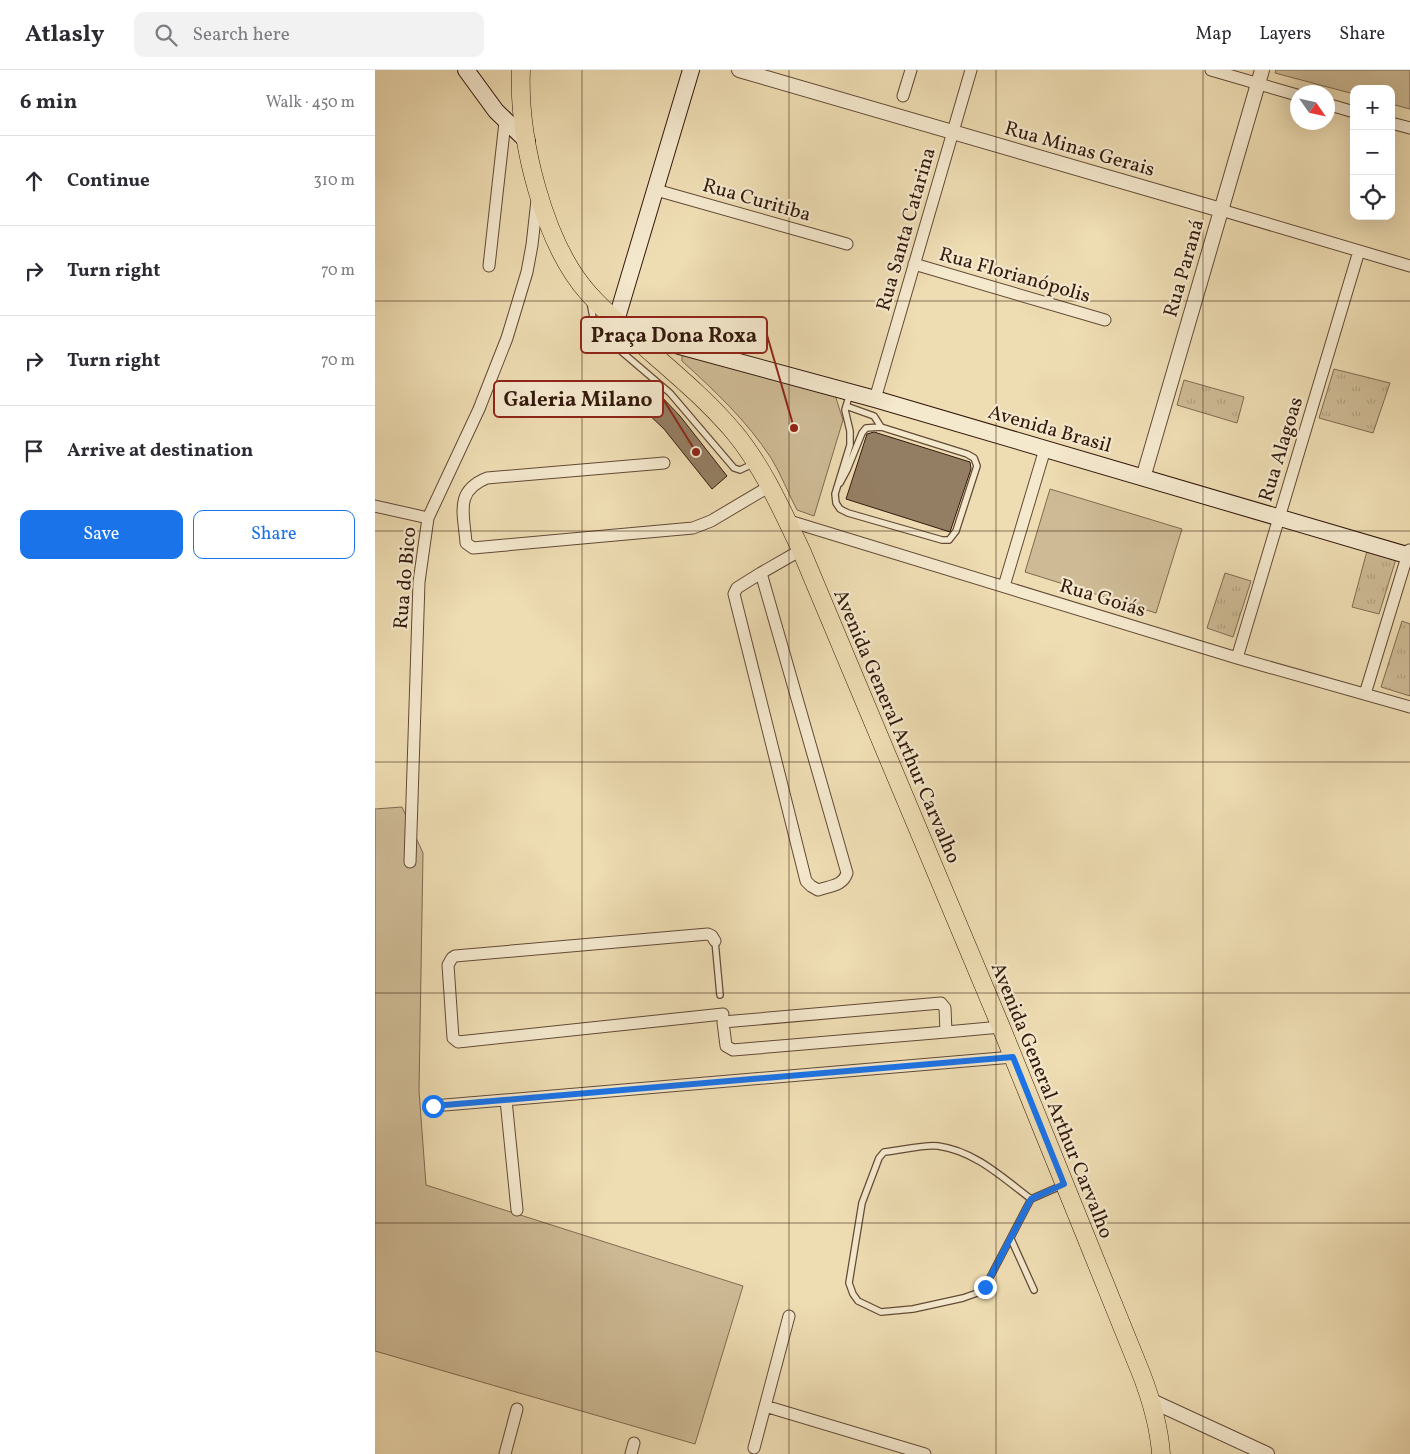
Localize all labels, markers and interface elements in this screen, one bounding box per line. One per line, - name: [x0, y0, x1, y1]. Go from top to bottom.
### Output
- search box: [134, 12, 484, 57]
- text: Atlasly: [25, 18, 104, 52]
- icon: search: [152, 21, 180, 49]
- text: Search here: [192, 22, 290, 48]
- text: Map: [1195, 22, 1231, 47]
- text: Layers: [1259, 22, 1311, 47]
- text: Share: [1339, 22, 1385, 47]
- north arrow: [1290, 85, 1335, 130]
- map controls: [1350, 85, 1395, 220]
- button: +: [1350, 85, 1395, 130]
- text: 6 min: [20, 88, 77, 117]
- text: Walk · 450 m: [266, 92, 355, 114]
- street label: Rua Minas Gerais: [1001, 115, 1158, 185]
- button: −: [1350, 130, 1395, 175]
- street label: Rua Santa Catarina: [870, 145, 944, 315]
- icon: ahead: [20, 167, 48, 195]
- text: Continue: [67, 168, 150, 194]
- text: 310 m: [314, 170, 355, 192]
- street label: Rua Curitiba: [699, 172, 814, 230]
- button: locate: [1350, 175, 1395, 220]
- street label: Rua Paraná: [1158, 216, 1212, 321]
- street label: Rua Florianópolis: [936, 241, 1093, 311]
- icon: right: [20, 257, 48, 285]
- text: Turn right: [67, 258, 160, 284]
- text: 70 m: [321, 260, 355, 282]
- callout: Praça Dona Roxa: [581, 317, 767, 353]
- text: Praça Dona Roxa: [591, 322, 757, 351]
- icon: right: [20, 347, 48, 375]
- text: Turn right: [67, 348, 160, 374]
- text: 70 m: [321, 350, 355, 372]
- callout: Galeria Milano: [494, 381, 663, 417]
- text: Galeria Milano: [503, 386, 653, 415]
- street label: Rua Alagoas: [1253, 394, 1311, 505]
- street label: Avenida Brasil: [984, 399, 1115, 461]
- icon: arrive: [20, 437, 48, 465]
- text: Arrive at destination: [67, 438, 253, 464]
- button: Save: [20, 510, 183, 559]
- button: Share: [193, 510, 355, 559]
- street label: Rua do Bico: [388, 526, 424, 631]
- street label: Rua Goiás: [1056, 573, 1149, 625]
- street label: Avenida General Arthur Carvalho: [826, 585, 967, 868]
- street label: Avenida General Arthur Carvalho: [983, 959, 1119, 1243]
- route start: [422, 1095, 445, 1118]
- route end: [974, 1276, 997, 1299]

